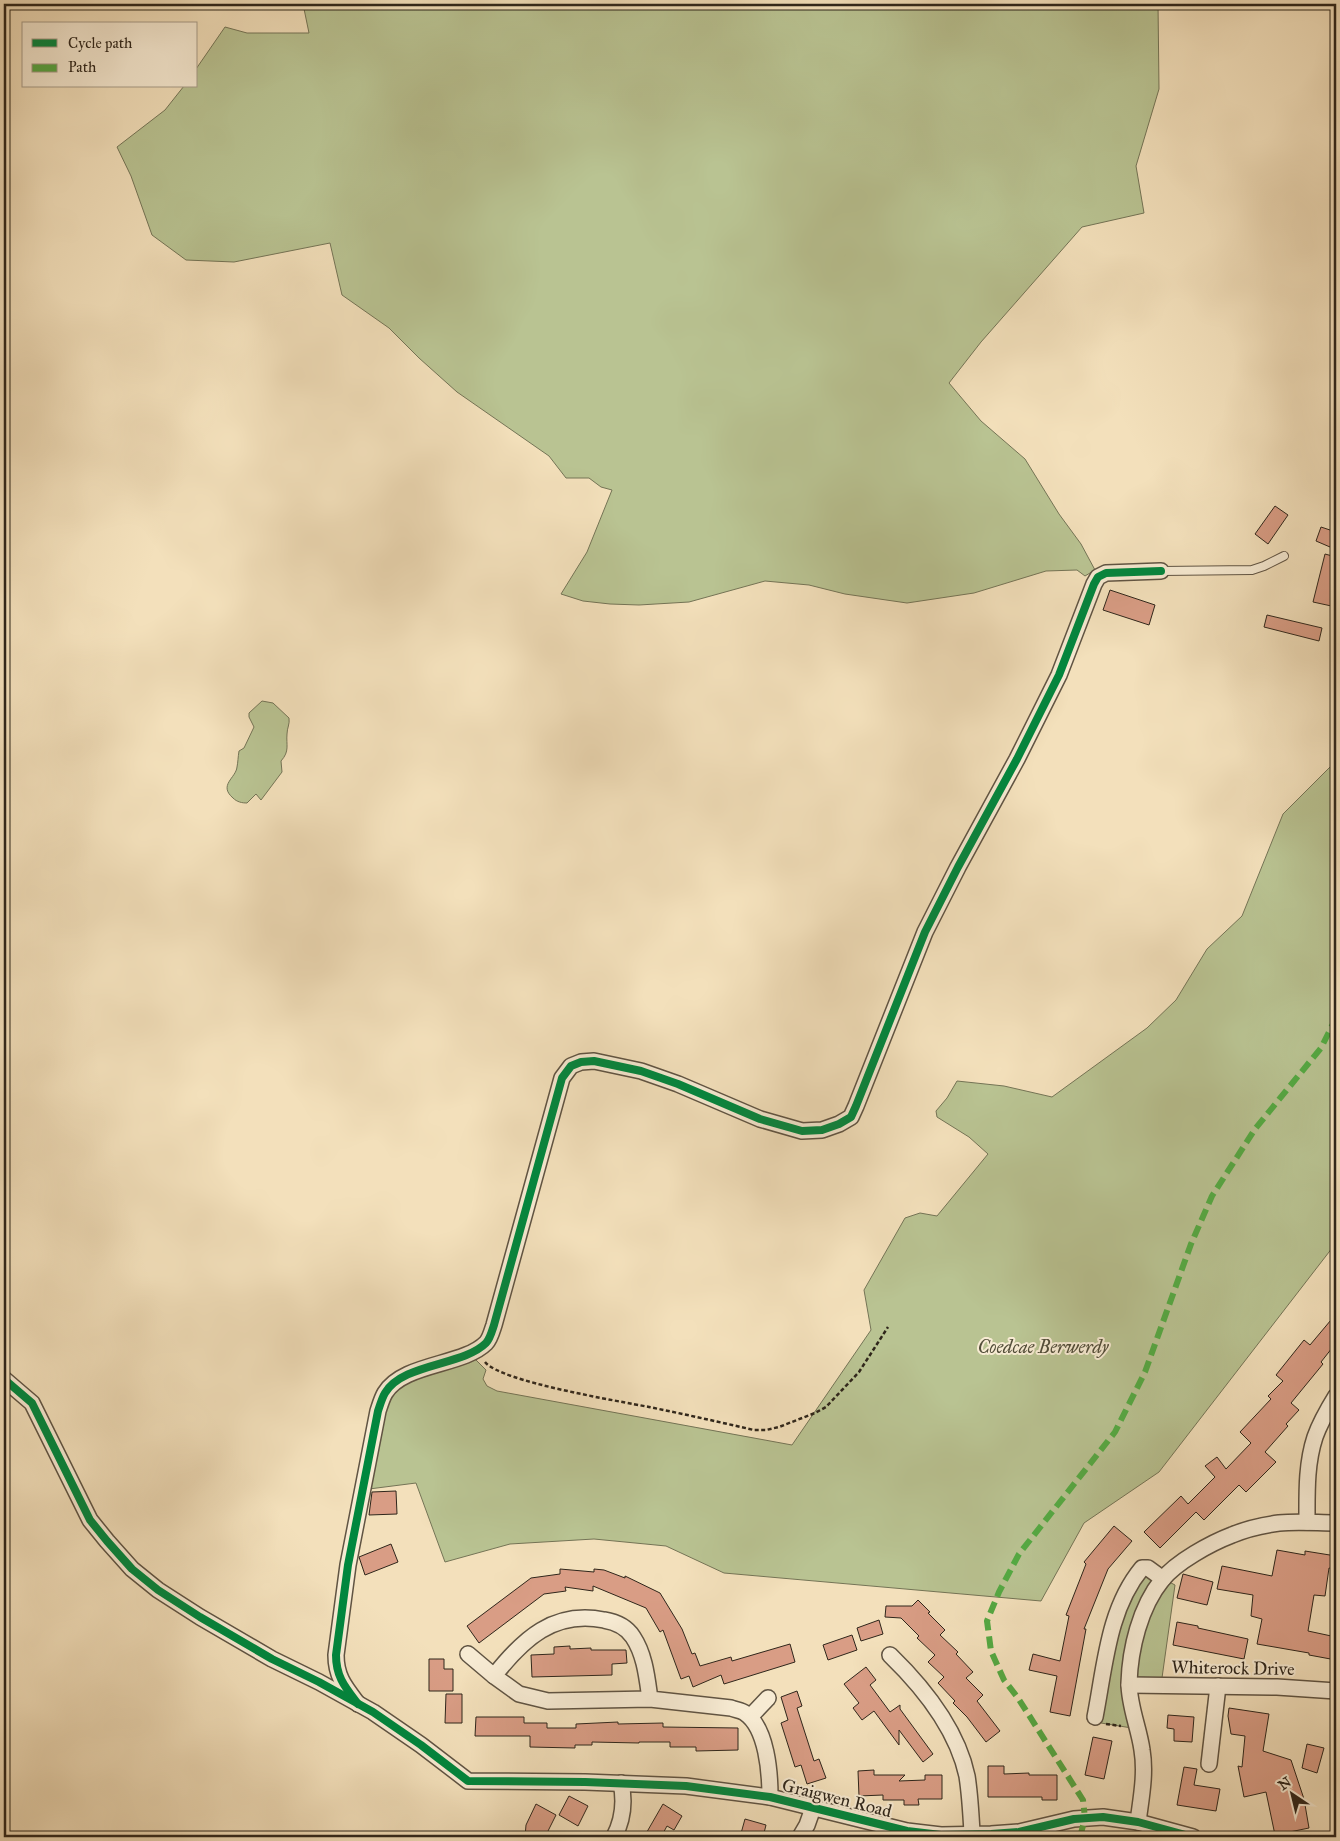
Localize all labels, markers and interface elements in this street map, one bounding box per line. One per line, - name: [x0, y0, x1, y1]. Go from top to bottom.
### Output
- legend: [22, 22, 198, 88]
- text: Cycle path: [68, 34, 133, 52]
- text: Path: [68, 58, 97, 76]
- park label: Coedcae Berwerdy: [978, 1336, 1110, 1358]
- street label: Whiterock Drive: [1171, 1656, 1295, 1680]
- north arrow: [1268, 1768, 1318, 1818]
- text: N: [1275, 1773, 1295, 1794]
- street label: Graigwen Road: [780, 1774, 894, 1823]

